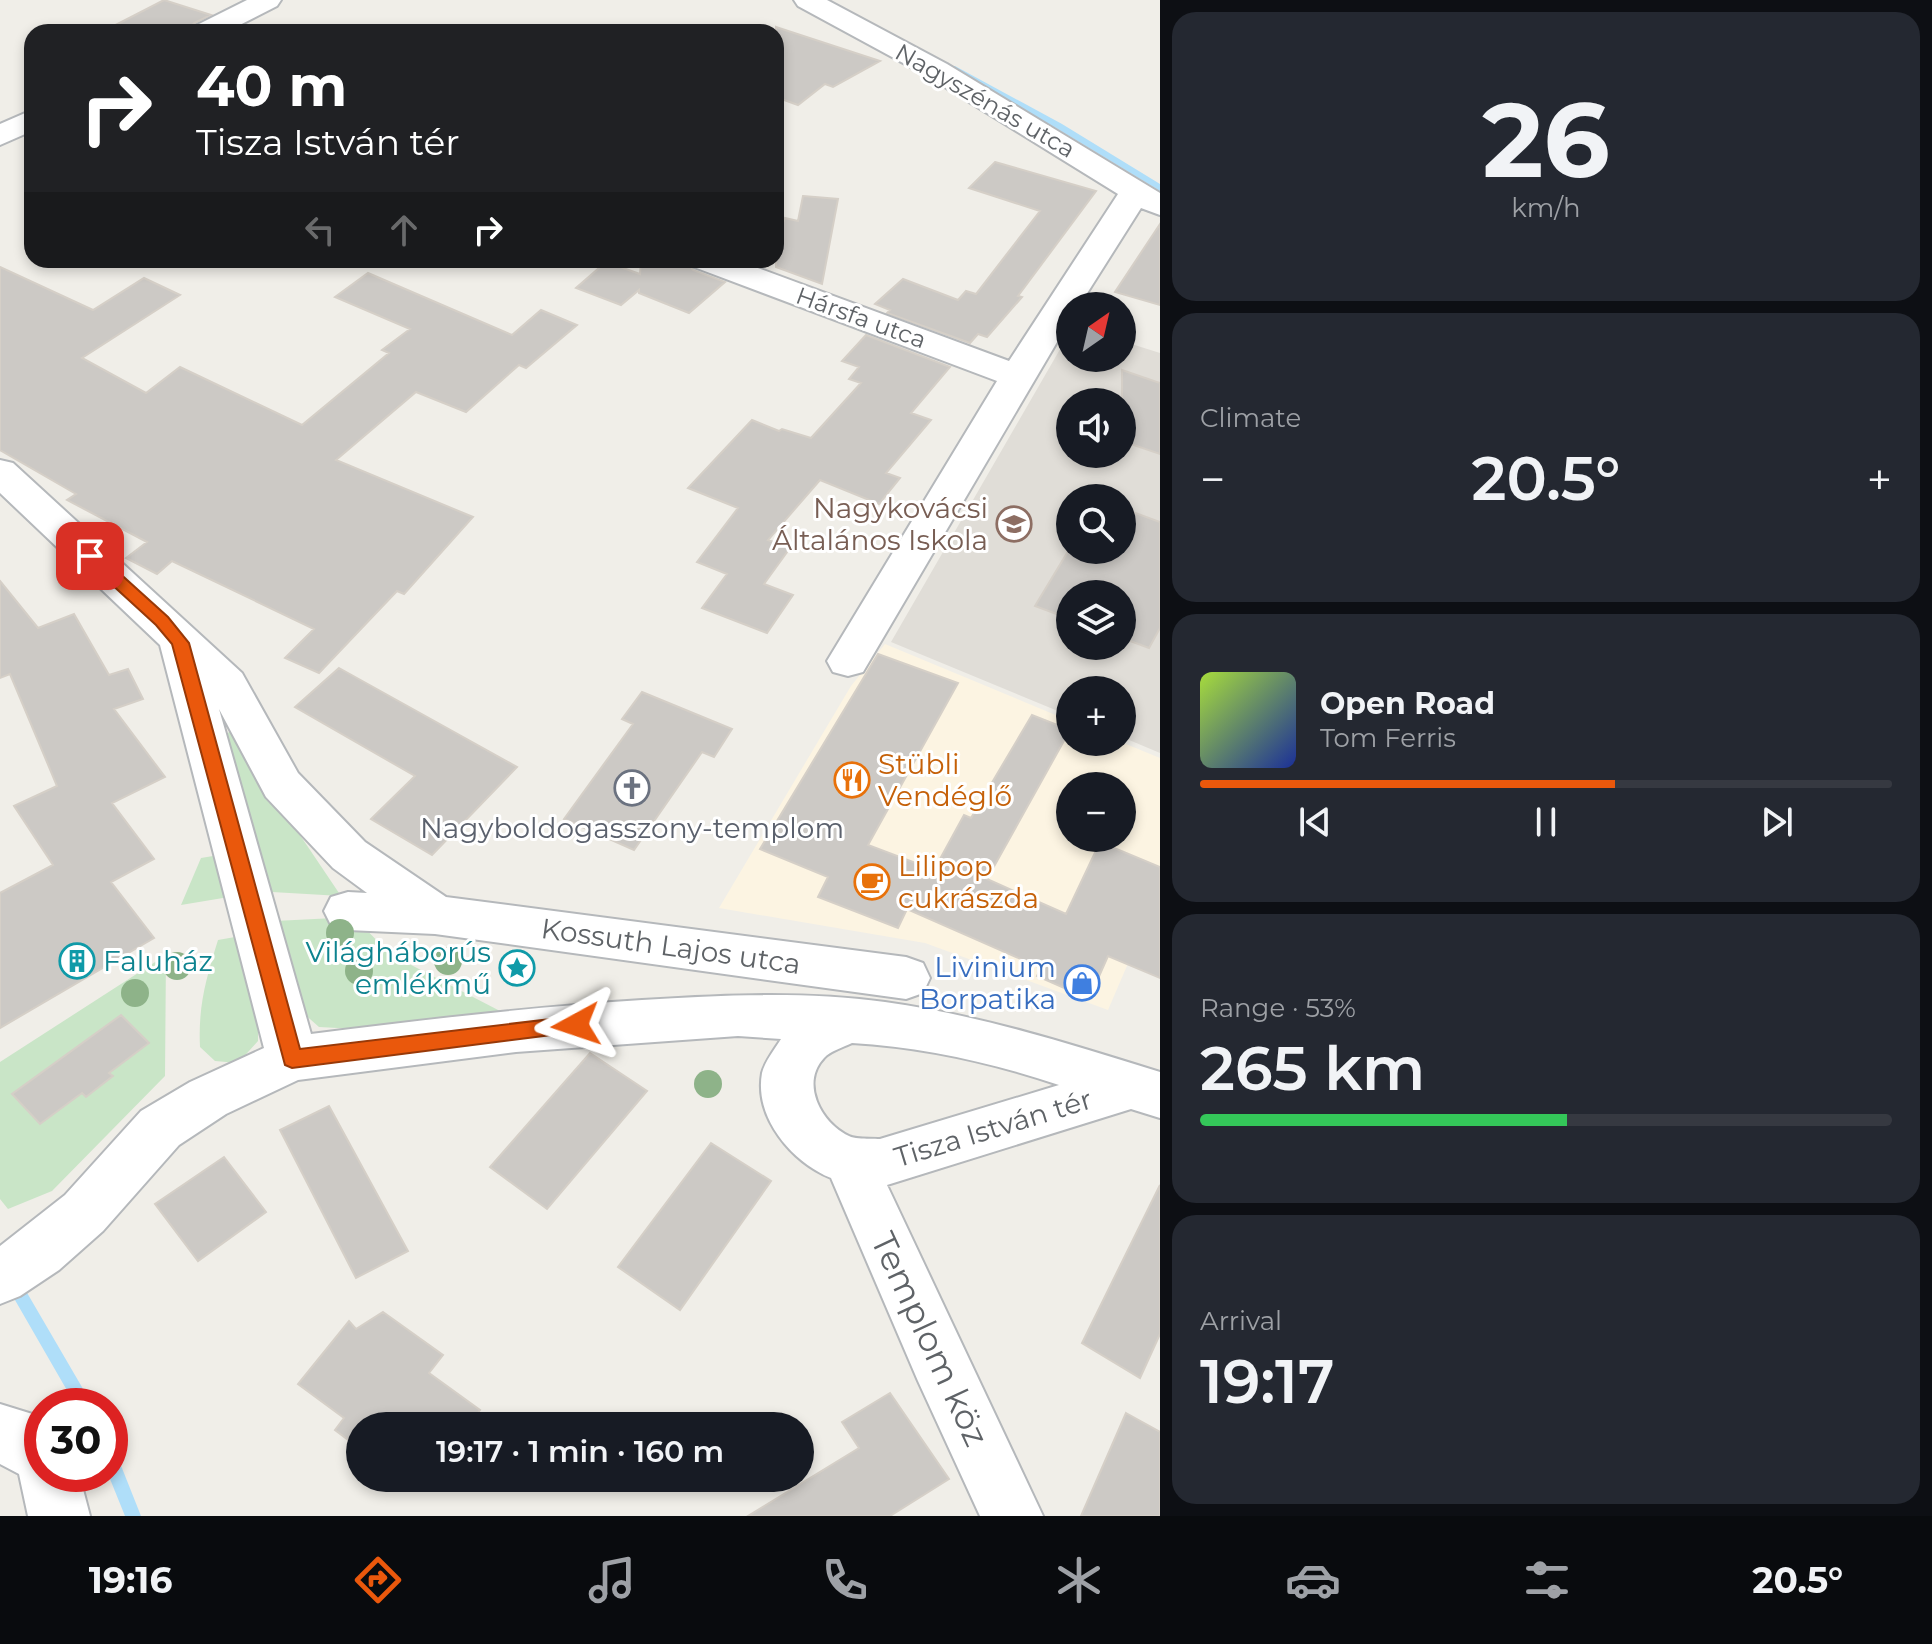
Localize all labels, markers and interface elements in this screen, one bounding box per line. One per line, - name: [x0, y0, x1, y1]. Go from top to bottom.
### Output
- street label: Nagyszénás utca: [890, 37, 1080, 164]
- text: 40 m: [196, 52, 347, 120]
- icon: right: [64, 56, 168, 160]
- text: 26: [1482, 76, 1610, 203]
- text: Tisza István tér: [196, 120, 460, 164]
- text: km/h: [1511, 192, 1581, 224]
- icon: left: [298, 208, 342, 252]
- icon: ahead: [382, 208, 426, 252]
- icon: right: [466, 208, 510, 252]
- street label: Hársfa utca: [792, 281, 930, 354]
- north arrow: [1056, 292, 1136, 372]
- map controls: [1056, 292, 1136, 852]
- button: sound: [1056, 388, 1136, 468]
- text: Climate: [1200, 402, 1301, 434]
- text: 20.5°: [1472, 442, 1620, 515]
- text: −: [1200, 452, 1225, 506]
- text: +: [1867, 452, 1892, 506]
- button: search: [1056, 484, 1136, 564]
- place label: Nagykovácsi Általános Iskola: [772, 491, 988, 557]
- school or university icon: Nagykovácsi Általános Iskola: [995, 505, 1033, 543]
- pin: [56, 522, 124, 590]
- icon: arrive: [68, 534, 112, 578]
- button: layers: [1056, 580, 1136, 660]
- button: +: [1056, 676, 1136, 756]
- text: Open Road: [1320, 685, 1495, 722]
- text: Tom Ferris: [1320, 722, 1456, 754]
- place label: Stübli Vendéglő: [878, 747, 1012, 813]
- restaurant icon: Stübli Vendéglő: [833, 761, 871, 799]
- church icon: Nagyboldogasszony-templom: [613, 769, 651, 807]
- button: −: [1056, 772, 1136, 852]
- icon: previous: [1293, 800, 1337, 844]
- icon: pause: [1524, 800, 1568, 844]
- icon: next: [1755, 800, 1799, 844]
- place label: Nagyboldogasszony-templom: [420, 811, 844, 845]
- place label: Lilipop cukrászda: [898, 849, 1039, 915]
- cafe icon: Lilipop cukrászda: [853, 863, 891, 901]
- street label: Kossuth Lajos utca: [539, 911, 803, 981]
- place label: Világháborús emlékmű: [305, 935, 491, 1001]
- building icon: Faluház: [58, 942, 96, 980]
- place label: Faluház: [103, 944, 213, 978]
- place icon: Világháborús emlékmű: [498, 949, 536, 987]
- place label: Livinium Borpatika: [919, 950, 1056, 1016]
- shop icon: Livinium Borpatika: [1063, 964, 1101, 1002]
- position arrow: [534, 983, 618, 1067]
- text: Range · 53%: [1200, 992, 1356, 1024]
- text: 265 km: [1200, 1032, 1425, 1105]
- street label: Tisza István tér: [890, 1082, 1096, 1174]
- street label: Templom köz: [862, 1226, 998, 1452]
- text: Arrival: [1200, 1305, 1282, 1337]
- text: 19:17: [1200, 1345, 1334, 1418]
- speed limit sign: 30: [24, 1388, 128, 1492]
- text: 19:17 · 1 min · 160 m: [436, 1433, 724, 1470]
- icon: directions: [350, 1552, 406, 1608]
- icon: music: [584, 1552, 640, 1608]
- icon: phone: [817, 1552, 873, 1608]
- icon: climate: [1051, 1552, 1107, 1608]
- icon: car: [1285, 1552, 1341, 1608]
- icon: filters: [1519, 1552, 1575, 1608]
- text: 19:16: [89, 1558, 172, 1602]
- text: 20.5°: [1752, 1558, 1843, 1602]

